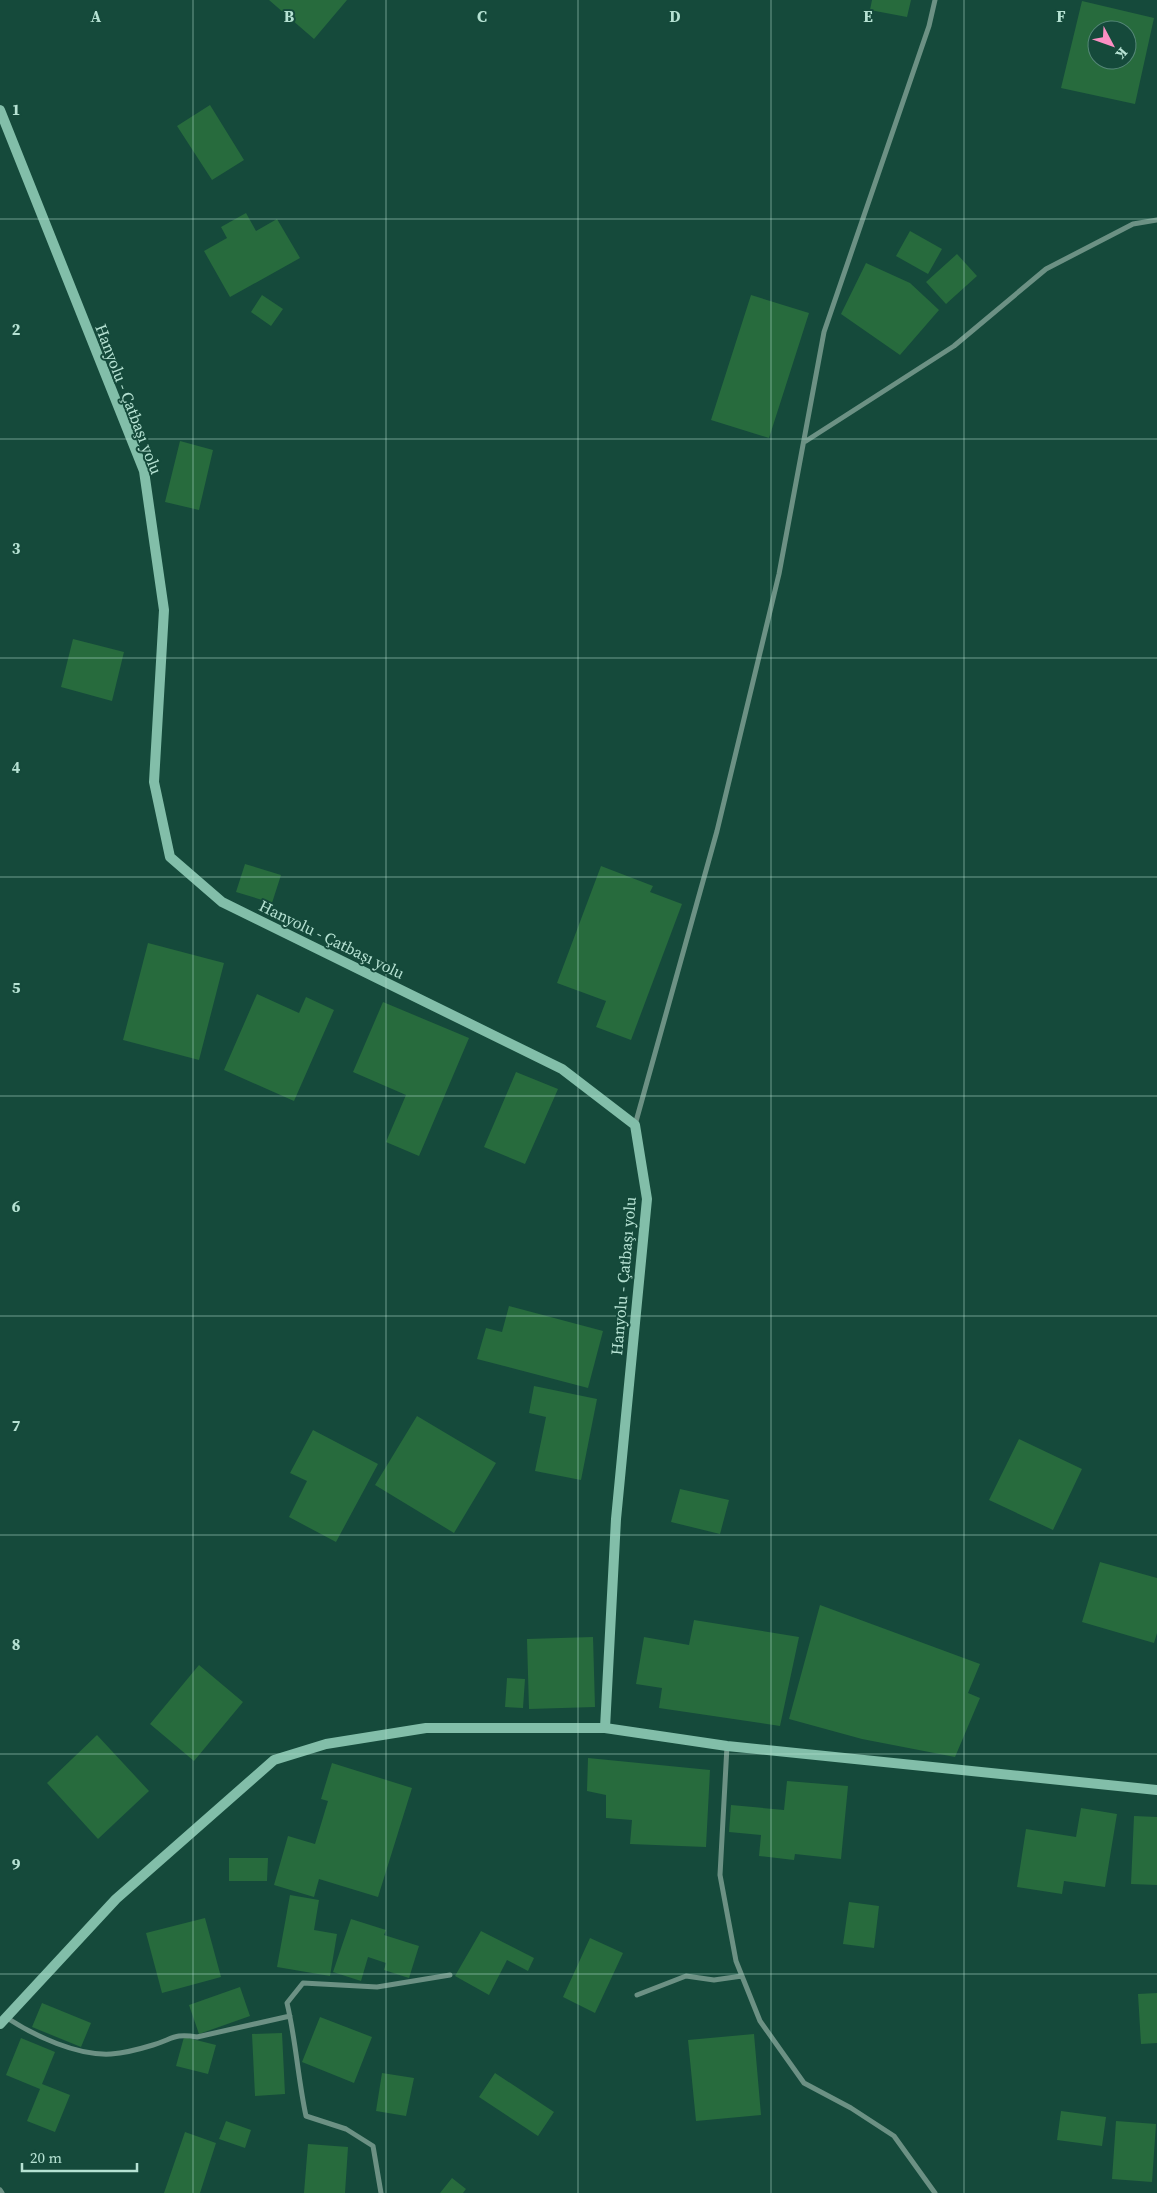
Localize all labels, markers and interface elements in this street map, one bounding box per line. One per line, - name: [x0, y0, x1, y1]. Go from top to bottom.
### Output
- text: A: [91, 5, 102, 27]
- text: B: [284, 5, 295, 27]
- text: C: [477, 5, 487, 27]
- text: D: [669, 5, 681, 27]
- text: E: [863, 5, 873, 27]
- text: F: [1056, 5, 1066, 27]
- north arrow: [1087, 20, 1137, 70]
- text: K: [1111, 43, 1133, 64]
- text: 1: [12, 98, 20, 120]
- text: 2: [12, 318, 21, 340]
- street label: Hanyolu - Çatbaşı yolu: [90, 321, 168, 477]
- text: 3: [12, 537, 21, 559]
- text: 4: [12, 756, 21, 778]
- street label: Hanyolu - Çatbaşı yolu: [256, 894, 408, 984]
- text: 5: [12, 976, 21, 998]
- text: 6: [12, 1195, 21, 1217]
- street label: Hanyolu - Çatbaşı yolu: [605, 1196, 641, 1356]
- text: 7: [12, 1414, 21, 1436]
- text: 8: [12, 1633, 20, 1655]
- text: 9: [12, 1853, 21, 1875]
- scale bar: [22, 2140, 138, 2172]
- text: 20 m: [30, 2147, 62, 2168]

